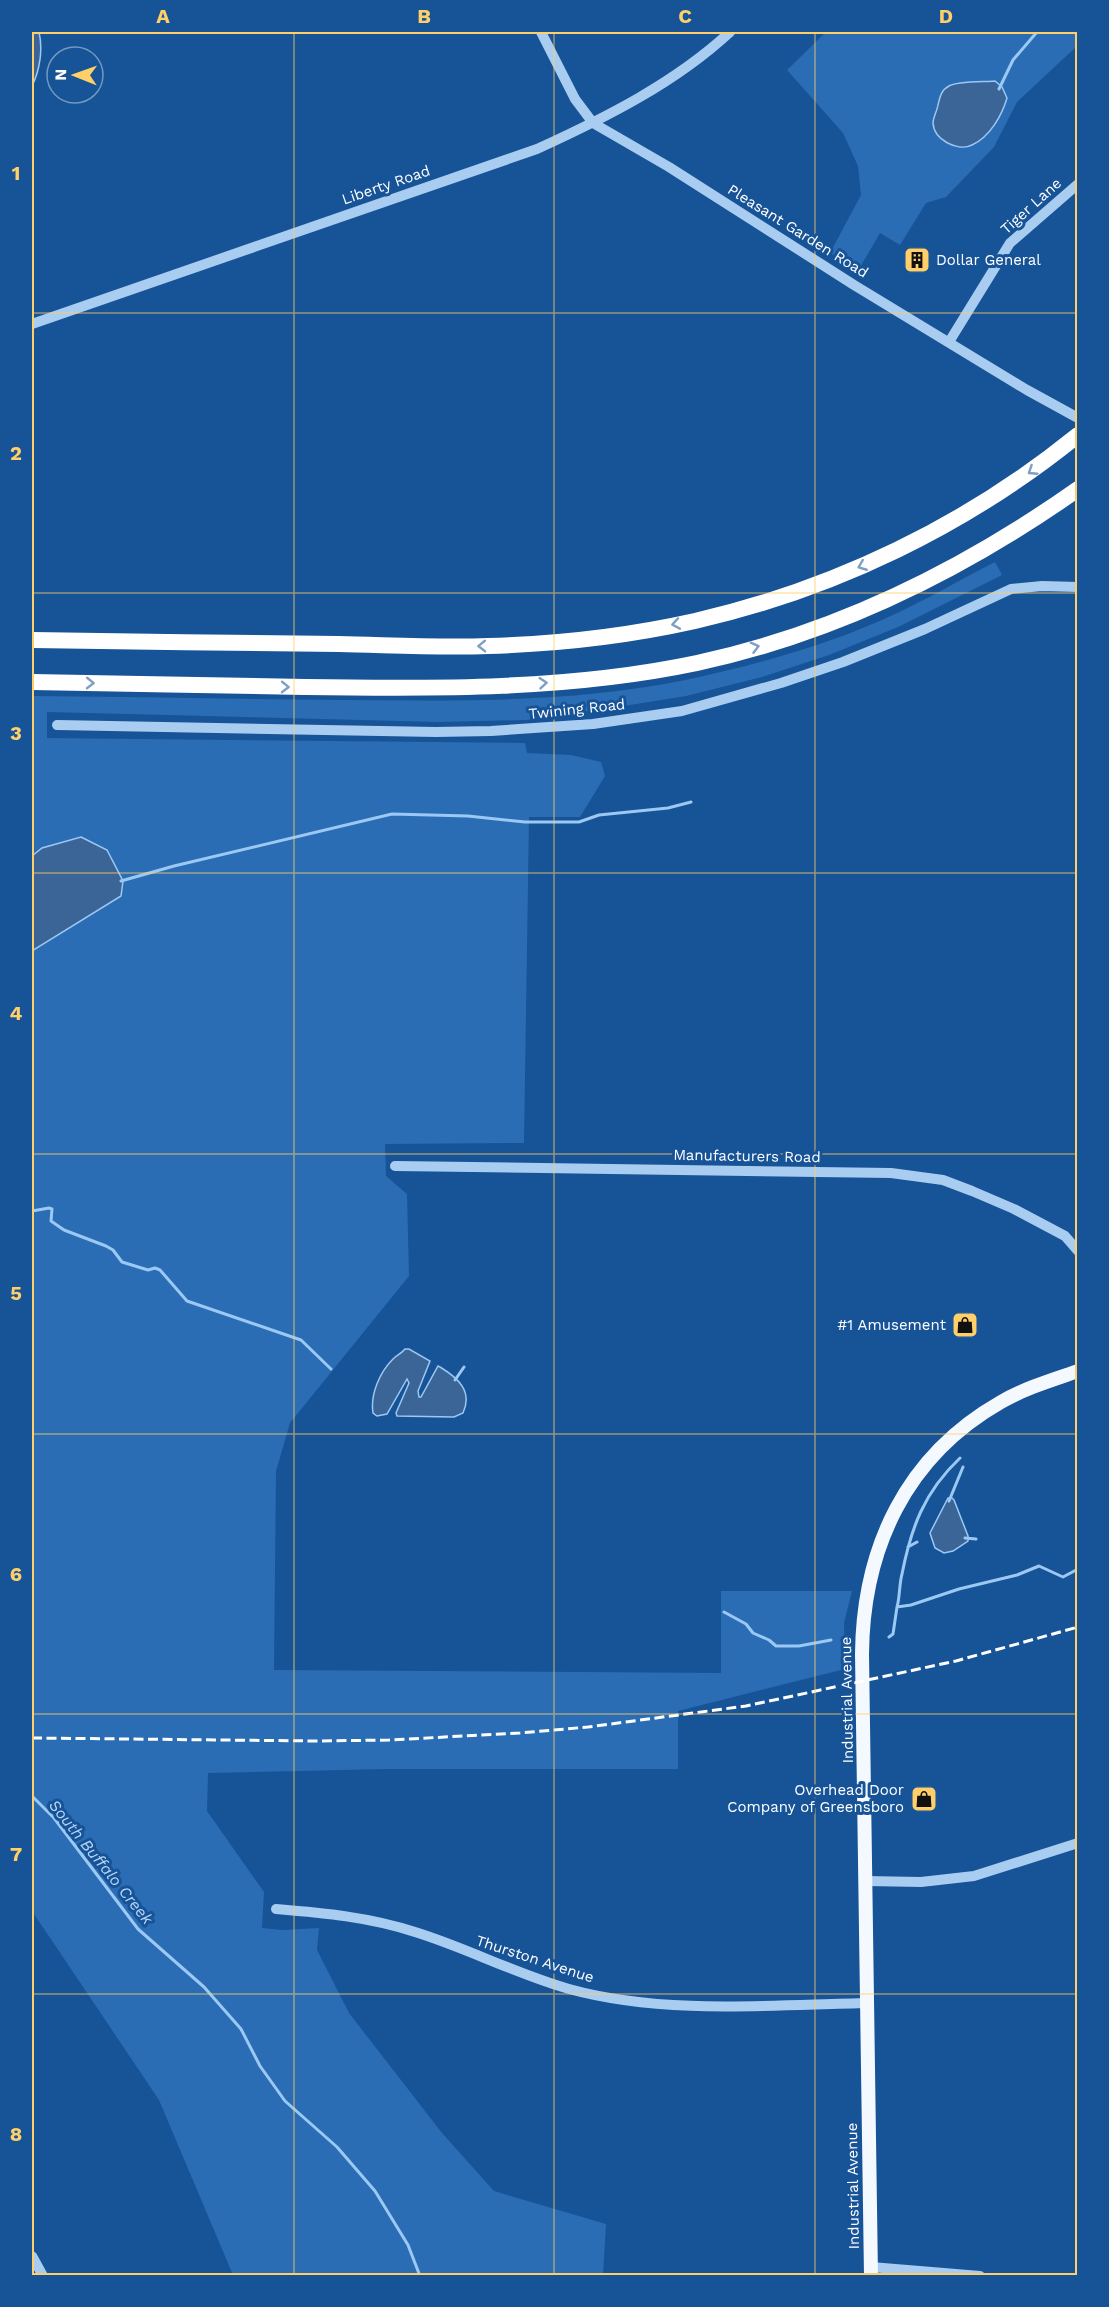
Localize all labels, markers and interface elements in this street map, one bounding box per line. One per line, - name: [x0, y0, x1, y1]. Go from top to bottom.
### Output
- text: A: [156, 4, 170, 28]
- text: B: [417, 4, 431, 28]
- text: C: [678, 4, 692, 28]
- text: D: [939, 4, 953, 28]
- north arrow: [45, 45, 105, 105]
- text: N: [51, 69, 70, 81]
- text: 1: [12, 161, 20, 185]
- street label: Liberty Road: [340, 162, 432, 208]
- street label: Tiger Lane: [997, 174, 1065, 238]
- street label: Pleasant Garden Road: [724, 180, 872, 282]
- building icon: Dollar General: [902, 245, 932, 275]
- place label: Dollar General: [936, 251, 1041, 269]
- text: 2: [10, 441, 22, 465]
- one-way arrow: [1027, 463, 1038, 474]
- one-way arrow: [857, 559, 868, 571]
- one-way arrow: [671, 617, 681, 630]
- one-way arrow: [478, 640, 487, 652]
- one-way arrow: [750, 642, 760, 655]
- one-way arrow: [85, 677, 94, 690]
- one-way arrow: [538, 677, 547, 690]
- one-way arrow: [280, 681, 289, 693]
- street label: Twining Road: [528, 695, 626, 723]
- text: 3: [10, 721, 22, 745]
- text: 4: [10, 1001, 23, 1025]
- street label: Manufacturers Road: [673, 1146, 821, 1166]
- text: 5: [10, 1281, 22, 1305]
- shop icon: #1 Amusement: [950, 1310, 980, 1340]
- place label: #1 Amusement: [838, 1316, 947, 1334]
- text: 6: [10, 1562, 22, 1586]
- street label: Industrial Avenue: [837, 1636, 857, 1764]
- place label: Overhead Door Company of Greensboro: [727, 1781, 904, 1816]
- shop icon: Overhead Door Company of Greensboro: [909, 1784, 939, 1814]
- water label: South Buffalo Creek: [45, 1796, 158, 1929]
- text: 7: [10, 1842, 22, 1866]
- street label: Thurston Avenue: [474, 1931, 596, 1987]
- text: 8: [10, 2122, 22, 2146]
- street label: Industrial Avenue: [843, 2122, 863, 2250]

